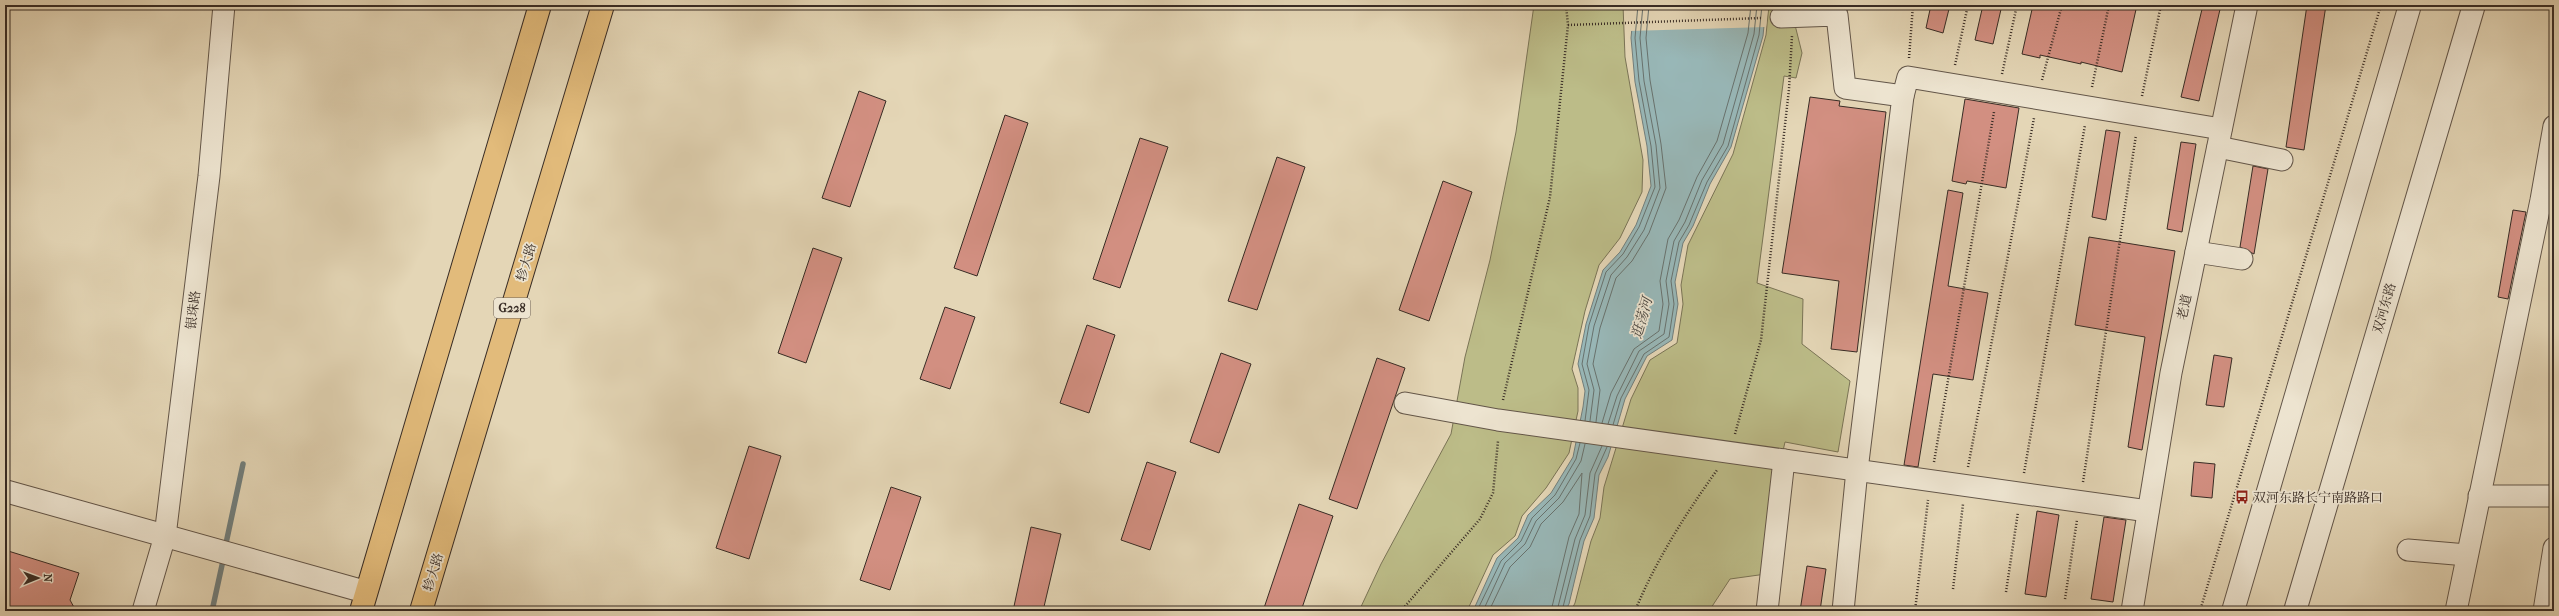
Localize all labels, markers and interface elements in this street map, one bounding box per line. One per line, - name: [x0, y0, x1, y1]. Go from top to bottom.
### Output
- street label: 轸大路: [513, 241, 539, 283]
- street label: 双河东路: [2370, 281, 2398, 335]
- street label: 银珠路: [183, 290, 203, 330]
- water label: 逛荡河: [1628, 293, 1657, 341]
- street label: 老道: [2174, 293, 2194, 321]
- road number: G228: [494, 298, 530, 318]
- bus stop icon: 双河东路长宁南路路口: [2234, 489, 2250, 505]
- place label: 双河东路长宁南路路口: [2253, 490, 2383, 505]
- street label: 轸大路: [420, 551, 446, 593]
- north arrow: [18, 558, 58, 598]
- text: N: [41, 574, 54, 583]

